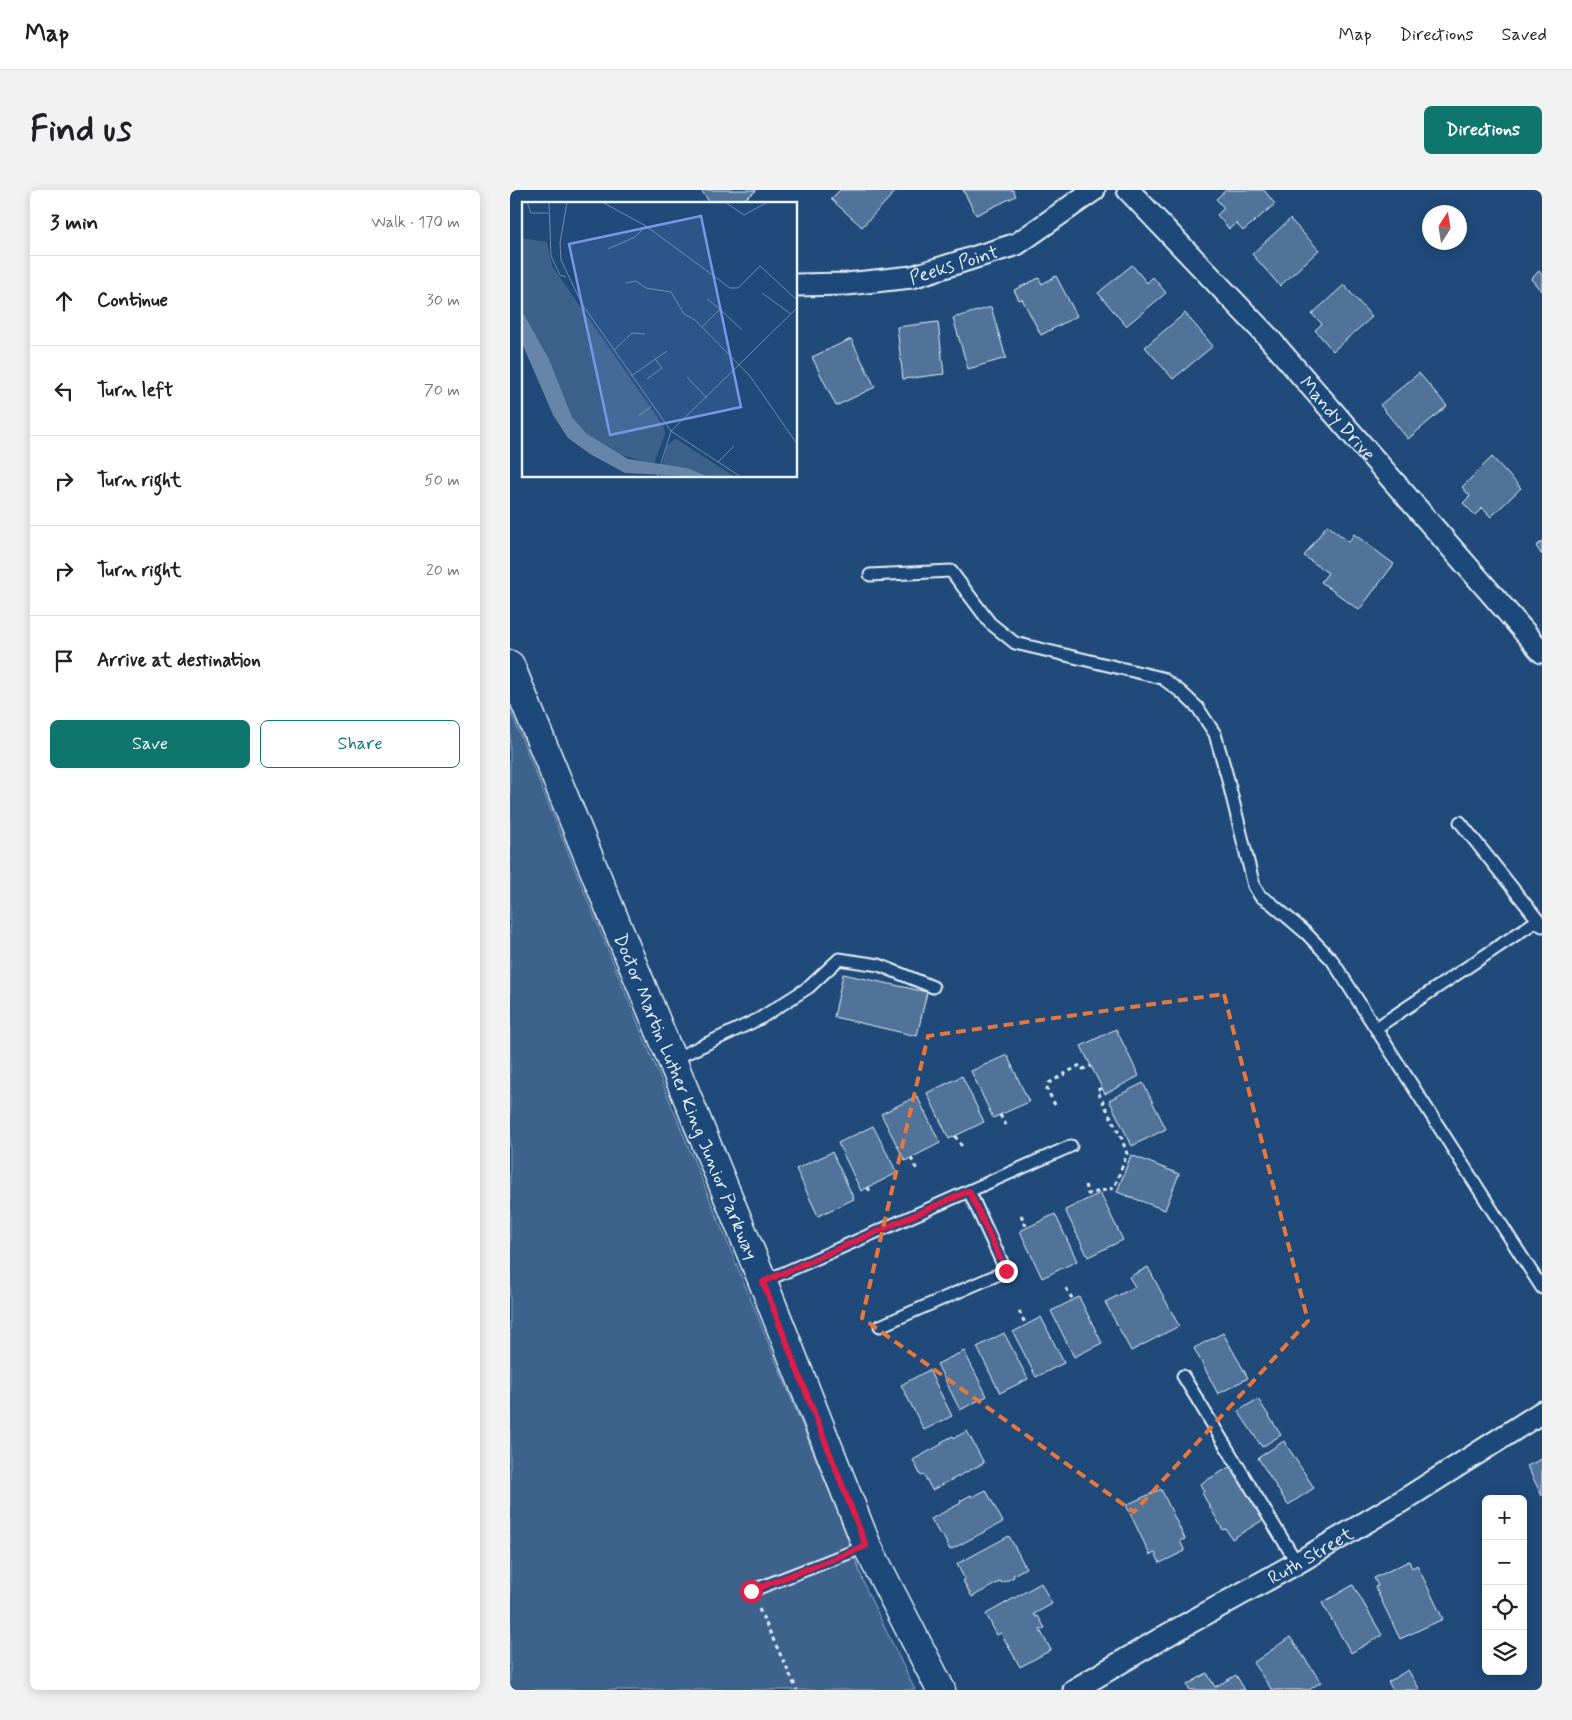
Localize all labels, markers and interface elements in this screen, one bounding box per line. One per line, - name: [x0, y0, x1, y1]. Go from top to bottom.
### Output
- text: Map: [25, 19, 69, 50]
- text: Map: [1339, 23, 1372, 47]
- text: Directions: [1400, 23, 1474, 47]
- text: Saved: [1502, 23, 1547, 47]
- button: Directions: [1424, 106, 1542, 154]
- text: Find us: [30, 107, 132, 153]
- inset map: [522, 202, 798, 478]
- north arrow: [1422, 205, 1467, 250]
- text: 3 min: [50, 209, 98, 237]
- text: Walk · 170 m: [371, 212, 460, 233]
- street label: Peeks Point: [906, 240, 1002, 291]
- icon: ahead: [50, 287, 78, 315]
- text: Continue: [97, 288, 168, 313]
- text: 30 m: [427, 290, 460, 311]
- street label: Mandy Drive: [1293, 371, 1381, 466]
- icon: left: [50, 377, 78, 405]
- text: Turn left: [97, 378, 173, 403]
- text: 70 m: [424, 380, 460, 401]
- icon: right: [50, 467, 78, 495]
- text: Turn right: [97, 468, 181, 493]
- text: 50 m: [424, 470, 460, 491]
- icon: right: [50, 557, 78, 585]
- text: Turn right: [97, 558, 181, 583]
- text: 20 m: [426, 560, 460, 581]
- icon: arrive: [50, 647, 78, 675]
- text: Arrive at destination: [97, 648, 261, 673]
- button: Save: [50, 720, 250, 768]
- button: Share: [260, 720, 460, 768]
- street label: Doctor Martin Luther King Junior Parkway: [607, 930, 763, 1264]
- route end: [995, 1260, 1018, 1283]
- map controls: [1482, 1495, 1527, 1675]
- button: +: [1482, 1495, 1527, 1540]
- street label: Ruth Street: [1263, 1521, 1358, 1591]
- button: −: [1482, 1540, 1527, 1585]
- route start: [740, 1580, 763, 1603]
- button: locate: [1482, 1585, 1527, 1630]
- button: layers: [1482, 1630, 1527, 1675]

